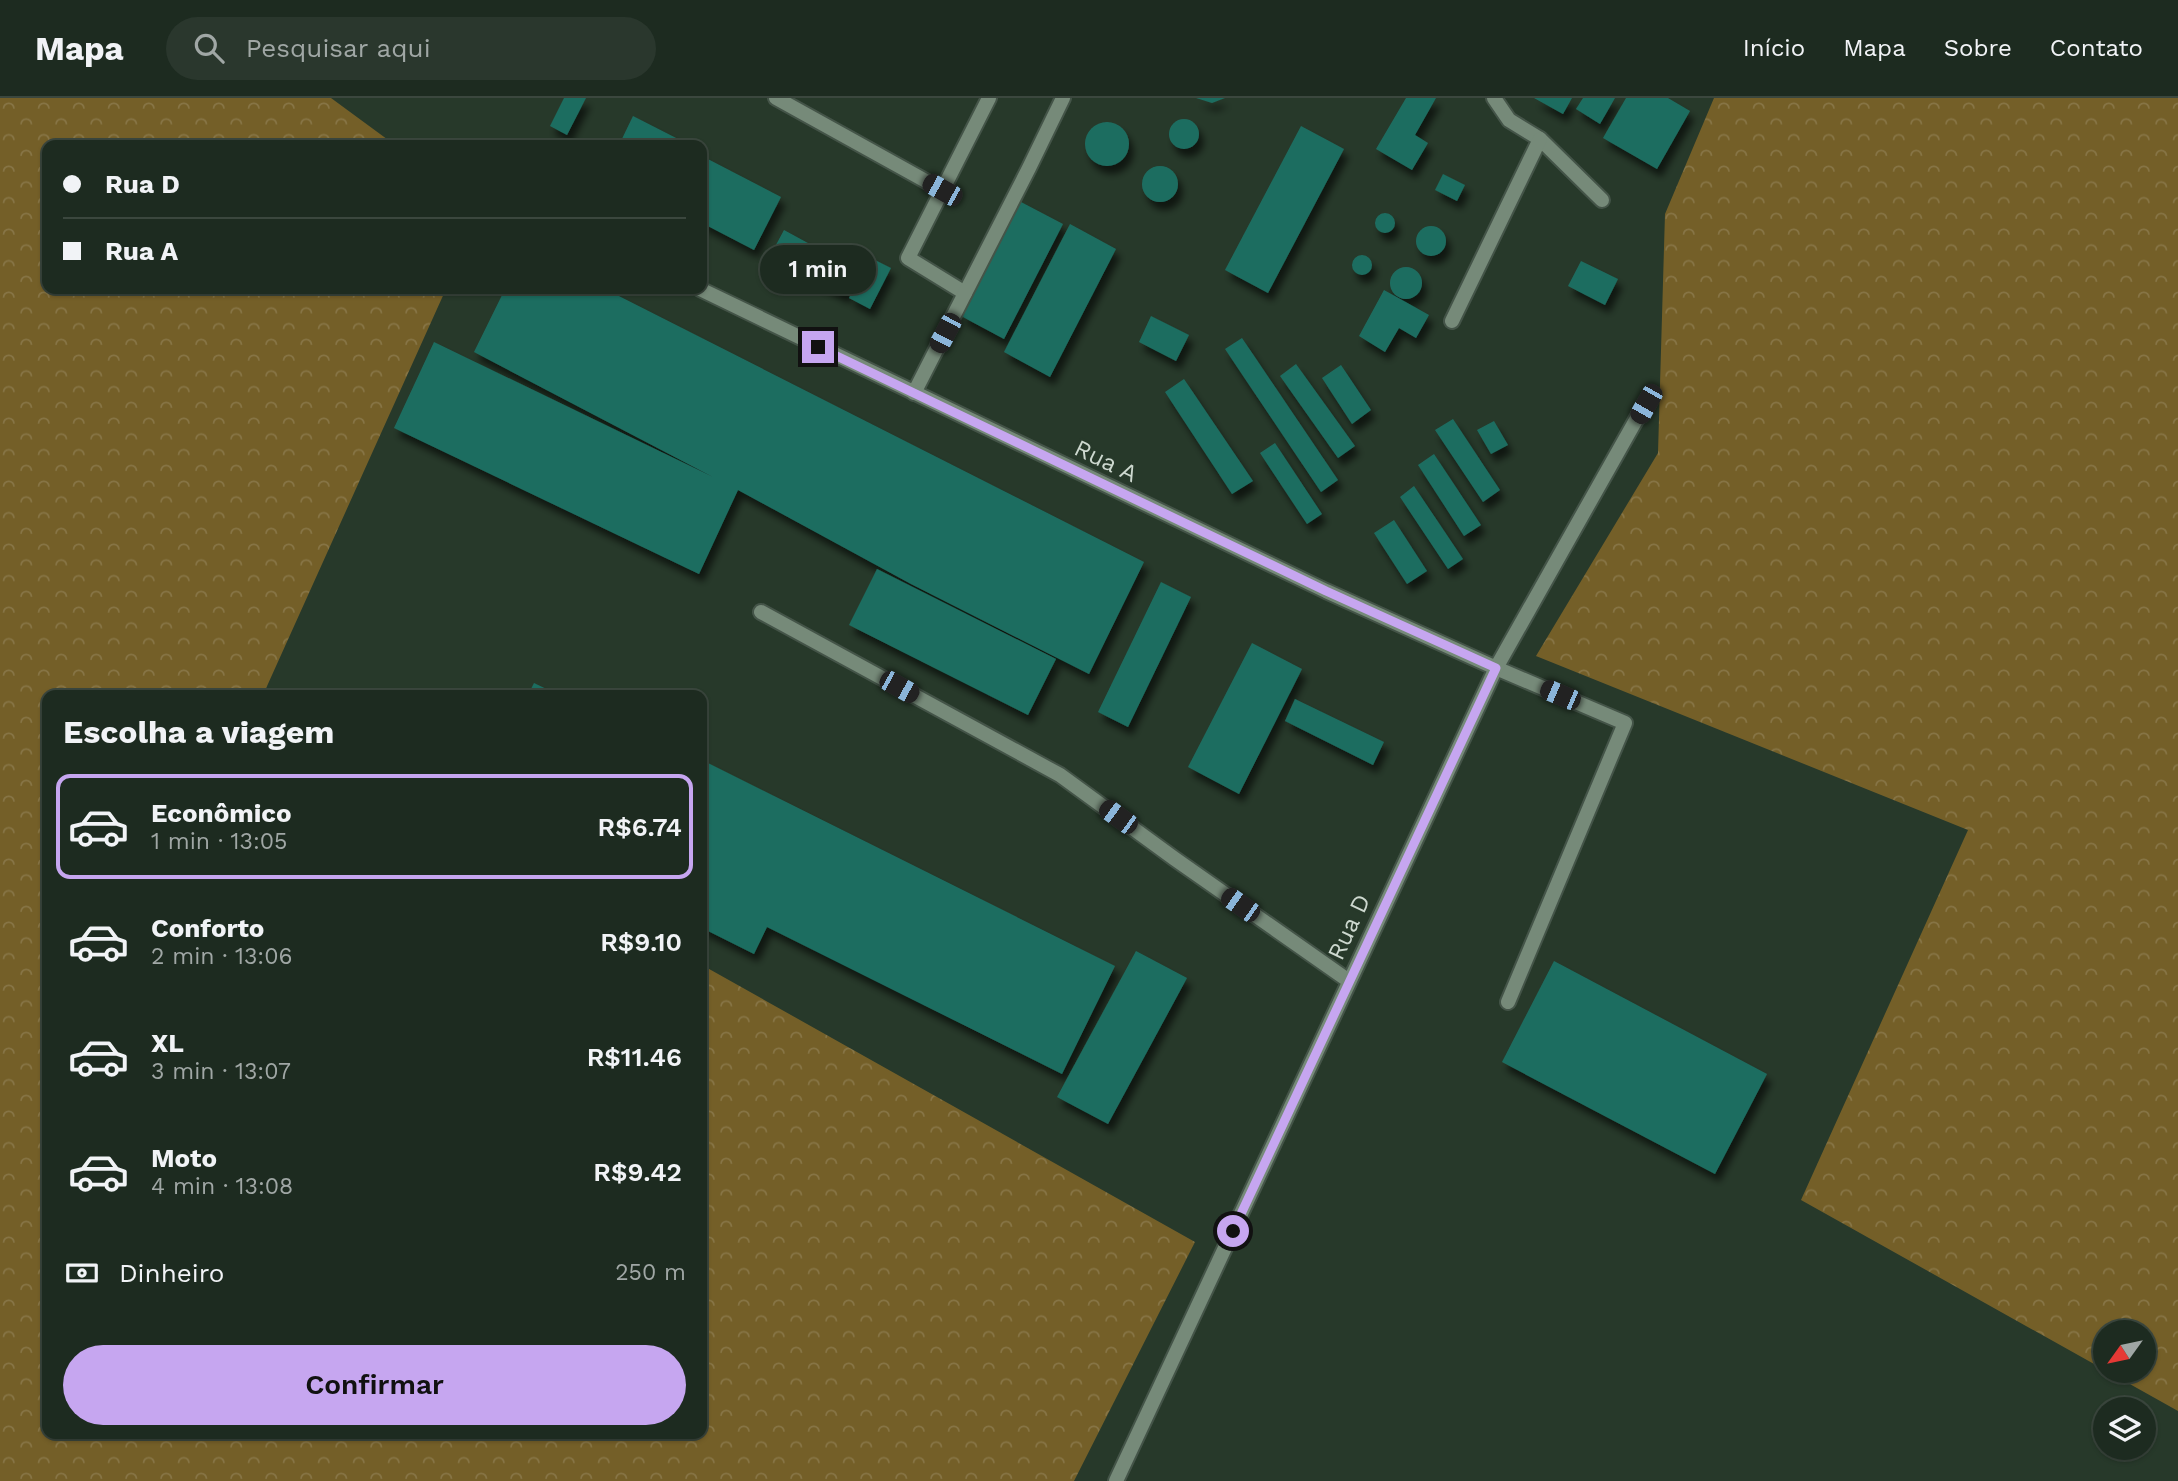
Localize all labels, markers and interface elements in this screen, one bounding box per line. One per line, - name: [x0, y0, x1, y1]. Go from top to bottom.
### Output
- search box: [166, 17, 656, 80]
- text: Mapa: [35, 29, 124, 68]
- icon: search: [190, 29, 228, 67]
- text: Pesquisar aqui: [246, 33, 431, 63]
- text: Início: [1743, 34, 1805, 62]
- text: Mapa: [1843, 34, 1906, 62]
- text: Sobre: [1944, 34, 2012, 62]
- text: Contato: [2050, 34, 2143, 62]
- text: Rua D: [105, 169, 180, 199]
- car: [919, 171, 966, 209]
- text: Rua A: [105, 236, 178, 266]
- callout: 1 min: [760, 246, 876, 294]
- text: 1 min: [788, 256, 848, 283]
- car: [926, 310, 965, 356]
- route end: [802, 331, 834, 363]
- car: [1627, 381, 1666, 427]
- street label: Rua A: [1070, 434, 1142, 488]
- car: [876, 668, 923, 706]
- car: [1537, 677, 1584, 713]
- text: Escolha a viagem: [63, 713, 334, 751]
- icon: car: [67, 795, 130, 858]
- car: [1095, 796, 1142, 838]
- text: Econômico: [151, 798, 292, 828]
- text: R$6.74: [597, 812, 682, 842]
- text: 1 min · 13:05: [151, 828, 287, 855]
- car: [1217, 884, 1264, 926]
- street label: Rua D: [1322, 890, 1376, 964]
- icon: car: [67, 910, 130, 973]
- text: Conforto: [151, 913, 264, 943]
- text: R$9.10: [600, 927, 682, 957]
- text: 2 min · 13:06: [151, 943, 292, 970]
- icon: car: [67, 1025, 130, 1088]
- text: XL: [151, 1028, 184, 1058]
- text: R$11.46: [587, 1042, 682, 1072]
- text: 3 min · 13:07: [151, 1058, 291, 1085]
- icon: car: [67, 1140, 130, 1203]
- text: Moto: [151, 1143, 217, 1173]
- text: R$9.42: [593, 1157, 682, 1187]
- text: 4 min · 13:08: [151, 1173, 293, 1200]
- route start: [1217, 1215, 1249, 1247]
- icon: cash: [63, 1254, 101, 1292]
- text: Dinheiro: [119, 1258, 224, 1288]
- text: 250 m: [615, 1259, 686, 1286]
- north arrow: [2093, 1320, 2156, 1382]
- map controls: [2093, 1320, 2156, 1460]
- button: Confirmar: [63, 1345, 686, 1425]
- button: layers: [2093, 1397, 2156, 1460]

